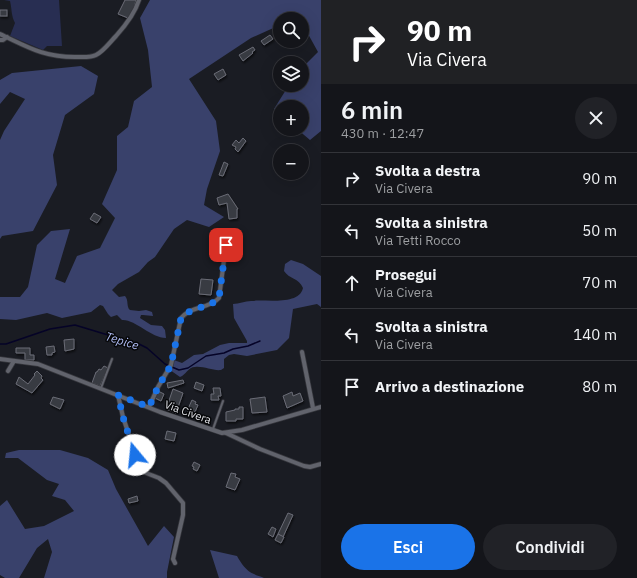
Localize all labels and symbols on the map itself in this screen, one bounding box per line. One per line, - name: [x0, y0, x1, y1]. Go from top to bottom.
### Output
- pin: [209, 228, 243, 262]
- water label: Tepice: [104, 328, 141, 353]
- street label: Via Civera: [163, 397, 213, 427]
- position arrow: [114, 434, 156, 476]

